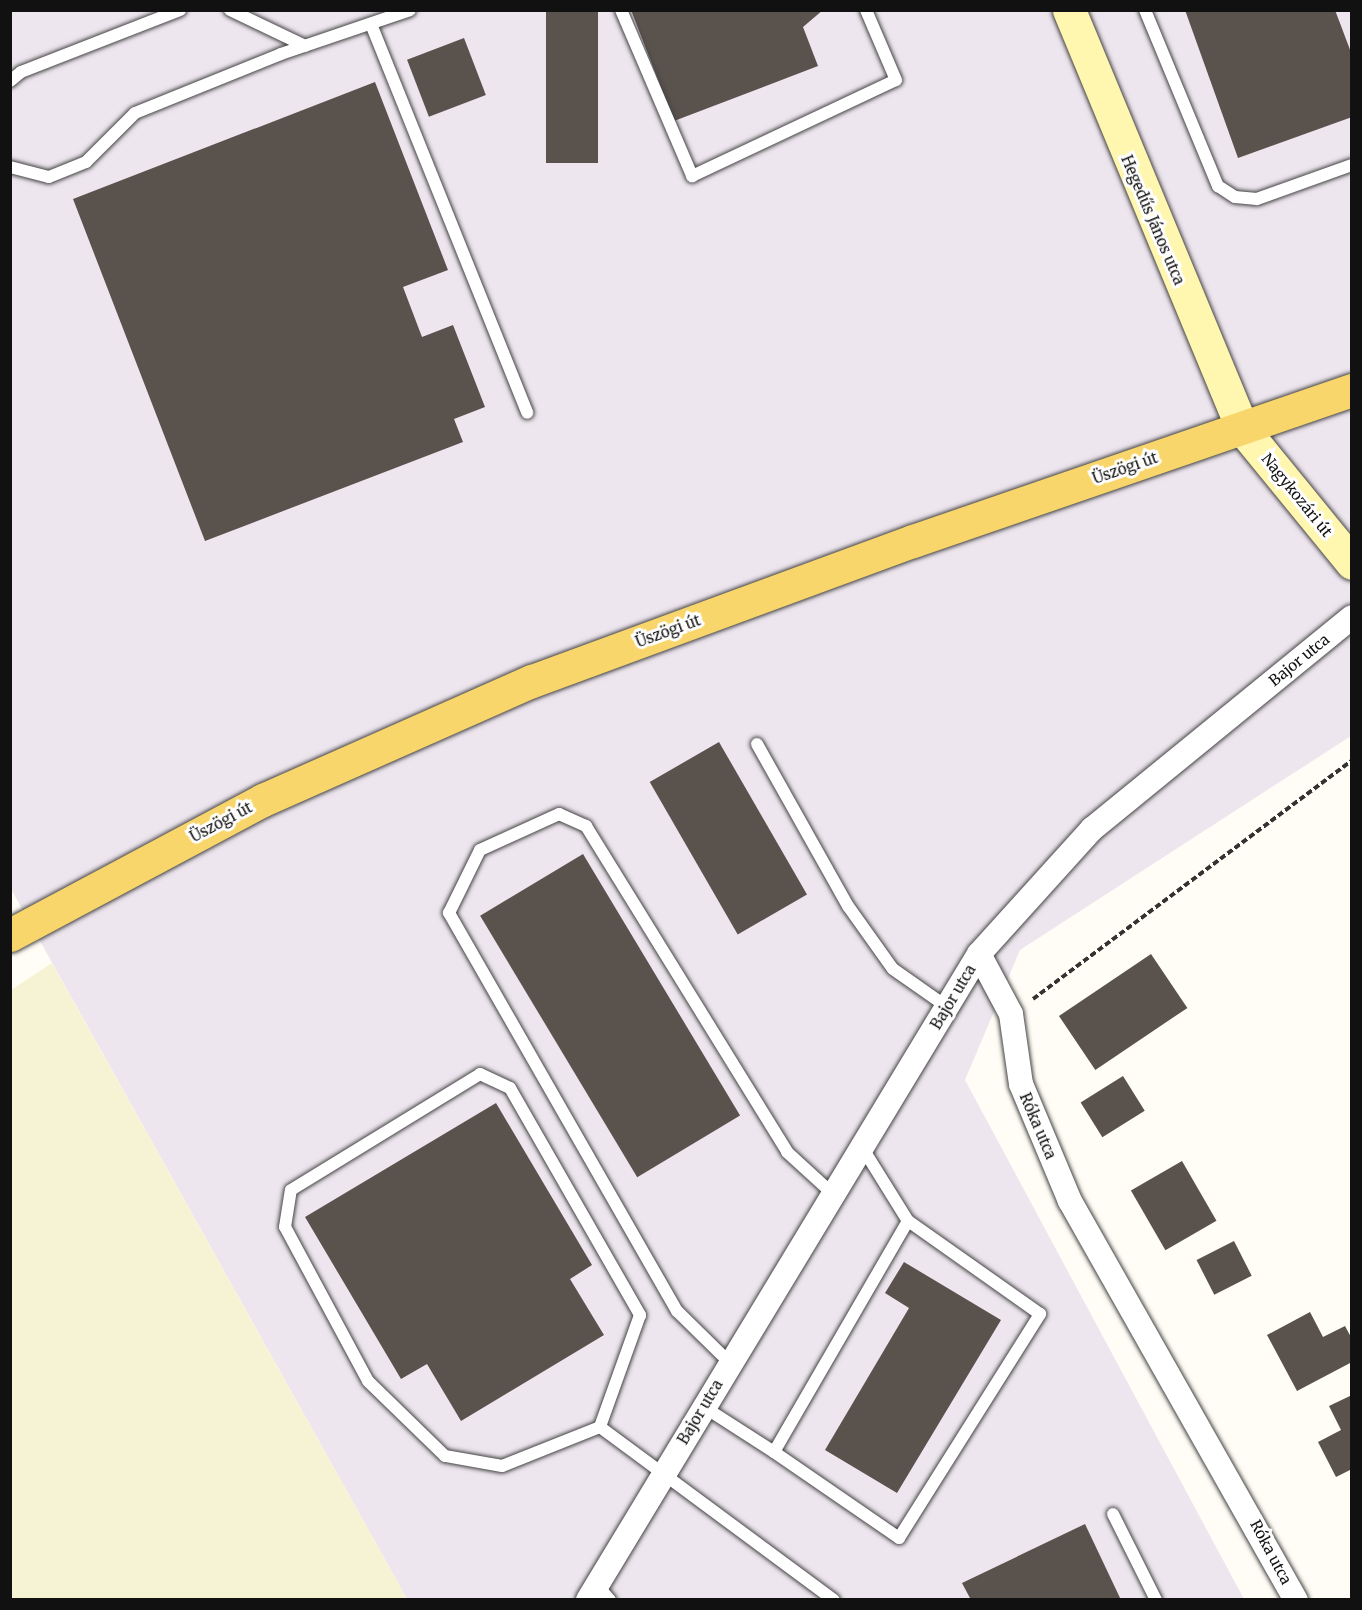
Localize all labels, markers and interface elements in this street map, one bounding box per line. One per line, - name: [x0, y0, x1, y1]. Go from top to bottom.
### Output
- street label: Hegedűs János utca: [1118, 152, 1188, 288]
- street label: Üszögi út: [1090, 448, 1160, 488]
- street label: Nagykozári út: [1258, 450, 1336, 540]
- street label: Üszögi út: [633, 611, 703, 651]
- street label: Bajor utca: [1265, 630, 1333, 690]
- street label: Üszögi út: [187, 798, 255, 846]
- street label: Bajor utca: [927, 961, 979, 1033]
- street label: Róka utca: [1016, 1090, 1060, 1162]
- street label: Bajor utca: [674, 1376, 726, 1448]
- street label: Róka utca: [1247, 1517, 1295, 1587]

